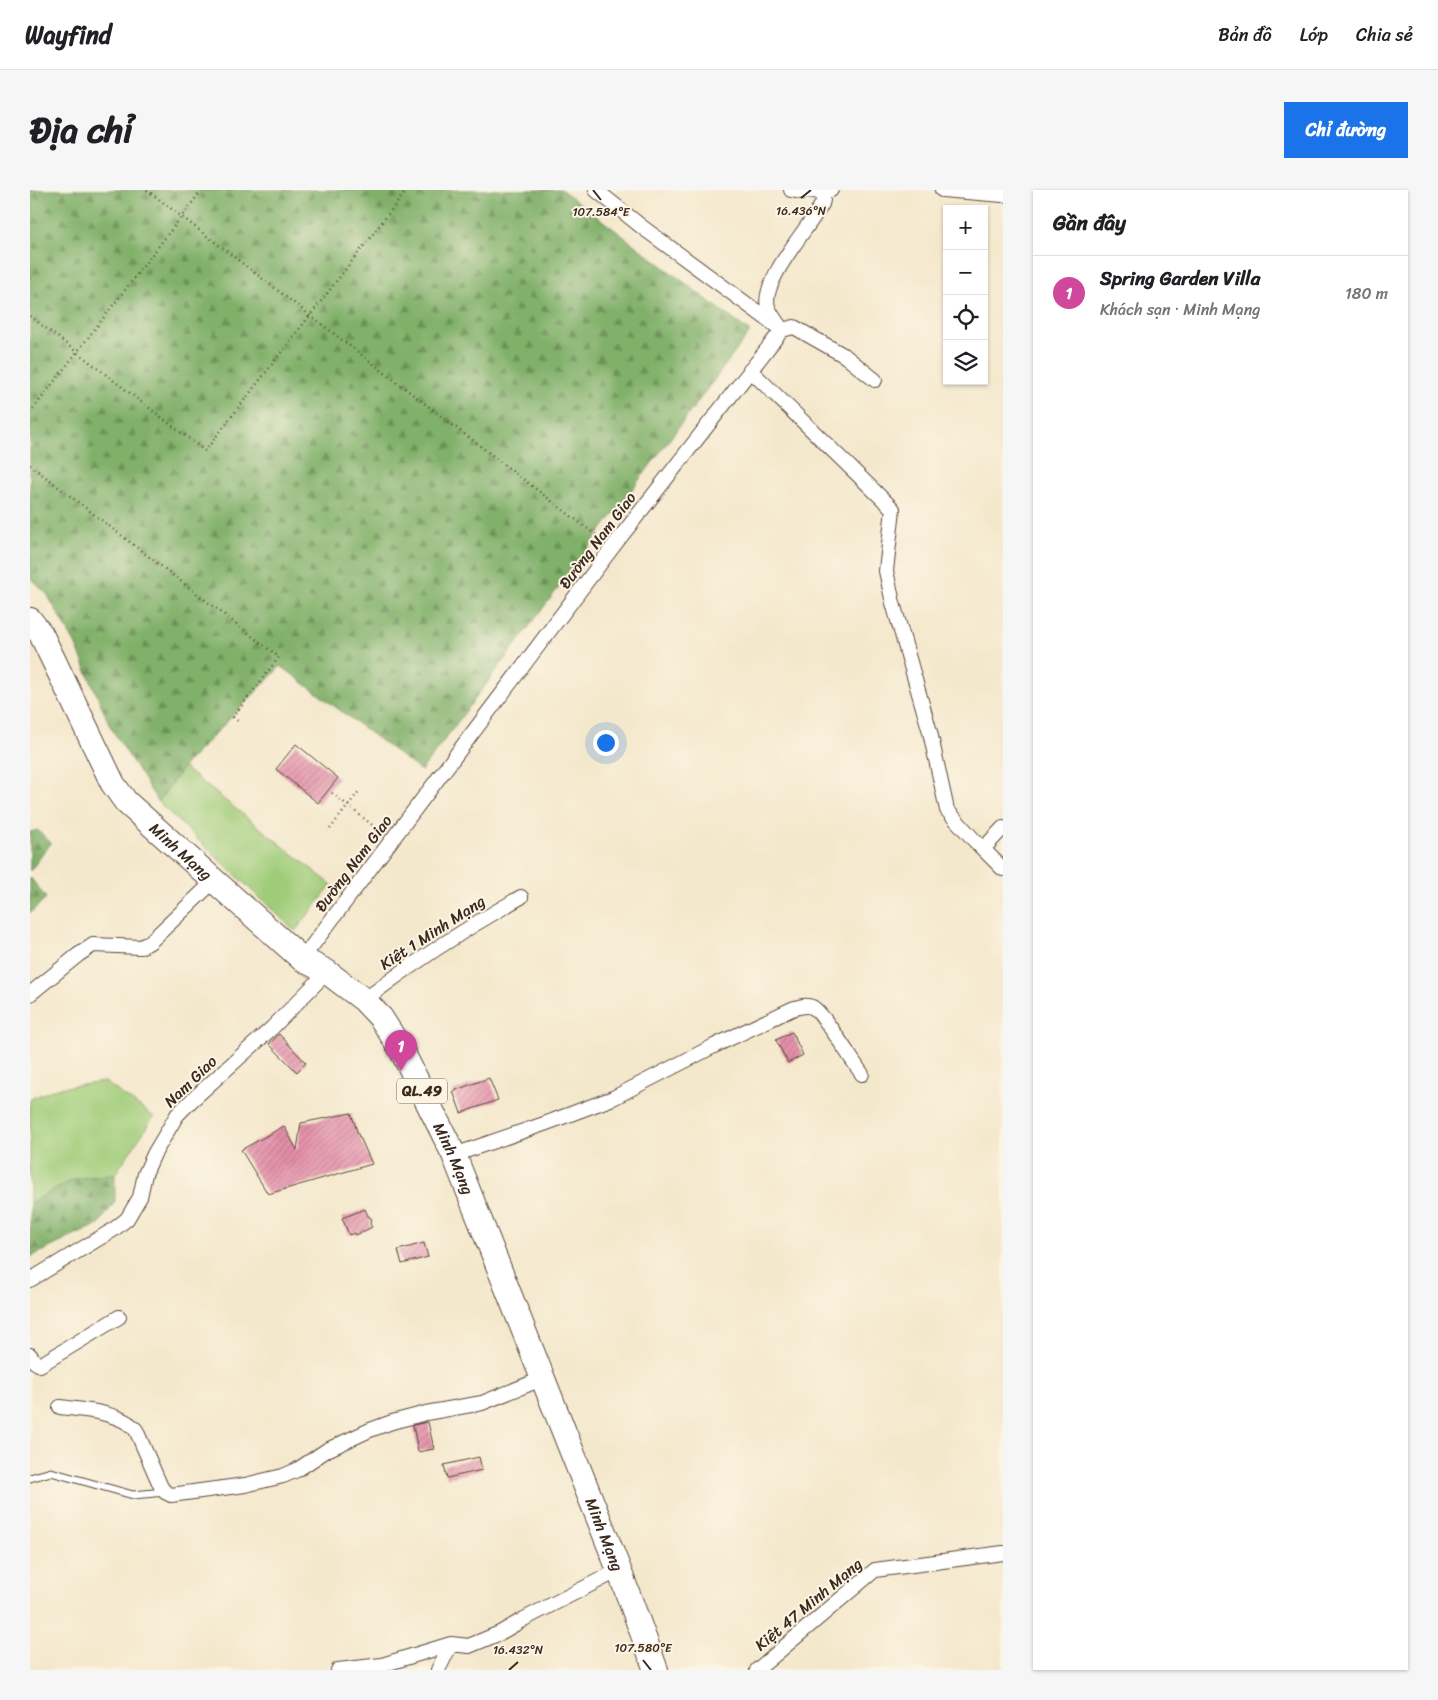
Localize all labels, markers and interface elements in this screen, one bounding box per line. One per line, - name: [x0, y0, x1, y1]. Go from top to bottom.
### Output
- text: Wayfind: [25, 14, 111, 56]
- text: Bản đồ: [1218, 19, 1272, 51]
- text: Lớp: [1300, 19, 1328, 51]
- text: Chia sẻ: [1356, 19, 1413, 51]
- text: Địa chỉ: [30, 99, 133, 161]
- button: Chỉ đường: [1284, 102, 1408, 158]
- text: 16.436°N: [776, 200, 827, 222]
- text: 107.584°E: [572, 201, 631, 223]
- text: Gần đây: [1053, 204, 1126, 242]
- map controls: [943, 205, 988, 385]
- button: +: [943, 205, 988, 250]
- button: −: [943, 250, 988, 295]
- text: Spring Garden Villa: [1100, 262, 1260, 295]
- text: 1: [1066, 279, 1072, 308]
- text: 180 m: [1345, 279, 1388, 308]
- button: locate: [943, 295, 988, 340]
- text: Khách sạn · Minh Mạng: [1100, 295, 1260, 324]
- button: layers: [943, 340, 988, 385]
- street label: Đường Nam Giao: [551, 485, 644, 595]
- your location: [593, 730, 619, 756]
- street label: Đường Nam Giao: [307, 808, 400, 918]
- street label: Minh Mạng: [142, 815, 219, 888]
- street label: Kiệt 1 Minh Mạng: [373, 887, 491, 978]
- pin: 1: [385, 1030, 417, 1071]
- street label: Nam Giao: [156, 1048, 224, 1115]
- road number: QL.49: [397, 1078, 447, 1104]
- street label: Minh Mạng: [425, 1117, 482, 1199]
- street label: Minh Mạng: [577, 1493, 632, 1576]
- street label: Kiệt 47 Minh Mạng: [748, 1550, 869, 1659]
- text: 107.580°E: [614, 1637, 673, 1659]
- text: 16.432°N: [493, 1639, 544, 1661]

